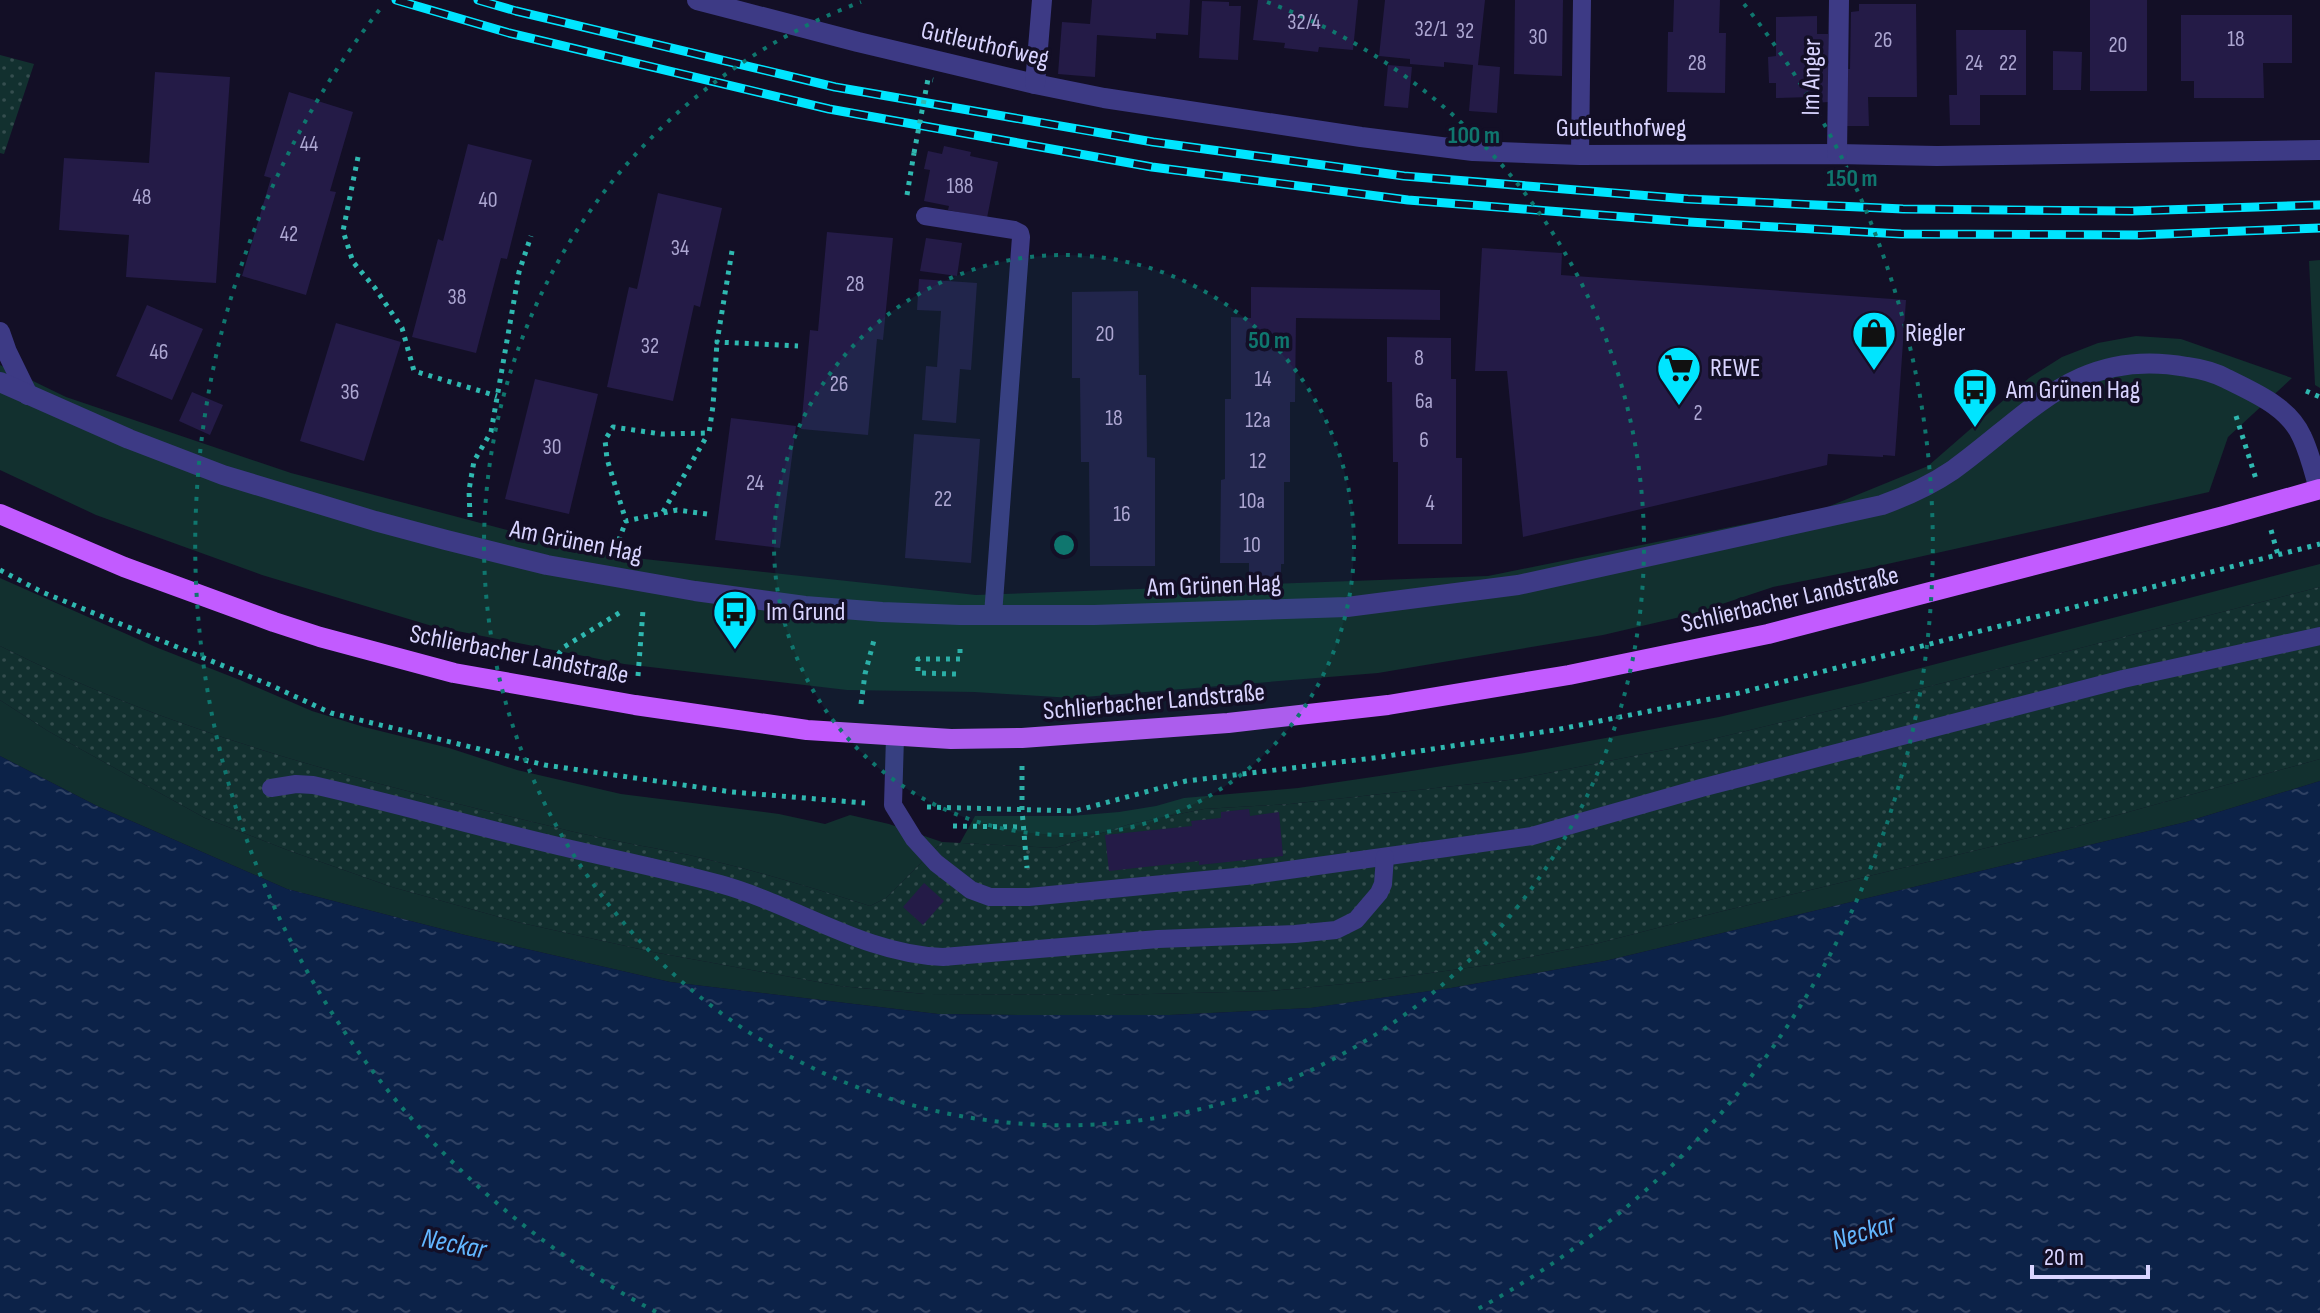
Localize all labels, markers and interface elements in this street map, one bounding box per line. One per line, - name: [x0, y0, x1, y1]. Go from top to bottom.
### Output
- house number: 32/4: [1287, 9, 1321, 36]
- street label: Gutleuthofweg: [918, 15, 1052, 75]
- house number: 32/1: [1415, 16, 1448, 43]
- house number: 32: [1456, 18, 1474, 45]
- house number: 30: [1528, 24, 1548, 51]
- house number: 18: [2227, 26, 2245, 53]
- house number: 26: [1874, 27, 1892, 54]
- house number: 20: [2109, 32, 2127, 59]
- street label: Im Anger: [1796, 38, 1828, 116]
- house number: 28: [1688, 50, 1706, 77]
- house number: 24: [1965, 50, 1983, 77]
- house number: 22: [1999, 50, 2017, 77]
- street label: Gutleuthofweg: [1556, 113, 1686, 144]
- text: 100 m: [1448, 121, 1500, 150]
- house number: 44: [300, 131, 318, 158]
- text: 150 m: [1826, 164, 1878, 193]
- house number: 188: [947, 173, 974, 200]
- house number: 48: [133, 184, 151, 211]
- house number: 40: [478, 187, 498, 214]
- house number: 42: [280, 221, 298, 248]
- house number: 34: [671, 235, 689, 262]
- house number: 28: [846, 271, 864, 298]
- house number: 38: [448, 284, 466, 311]
- shop icon: Riegler: [1850, 309, 1898, 372]
- place label: Riegler: [1905, 318, 1966, 349]
- house number: 20: [1096, 321, 1114, 348]
- text: 50 m: [1248, 326, 1290, 355]
- house number: 32: [641, 333, 659, 360]
- house number: 46: [150, 339, 168, 366]
- supermarket icon: REWE: [1655, 344, 1703, 407]
- house number: 8: [1414, 345, 1424, 372]
- place label: REWE: [1710, 353, 1760, 384]
- house number: 14: [1255, 366, 1271, 393]
- bus stop icon: Am Grünen Hag: [1951, 366, 1999, 429]
- house number: 26: [830, 371, 848, 398]
- place label: Am Grünen Hag: [2005, 375, 2140, 406]
- house number: 36: [341, 379, 359, 406]
- house number: 6a: [1415, 388, 1433, 415]
- house number: 2: [1693, 400, 1703, 427]
- house number: 18: [1105, 405, 1123, 432]
- house number: 12a: [1245, 407, 1271, 434]
- house number: 6: [1419, 427, 1429, 454]
- house number: 30: [542, 434, 562, 461]
- house number: 12: [1249, 448, 1267, 475]
- house number: 24: [746, 470, 764, 497]
- house number: 22: [934, 486, 952, 513]
- house number: 10a: [1239, 488, 1265, 515]
- house number: 4: [1425, 490, 1435, 517]
- house number: 16: [1113, 501, 1131, 528]
- street label: Am Grünen Hag: [506, 514, 645, 570]
- centre of rings: [1050, 531, 1078, 559]
- house number: 10: [1243, 532, 1261, 559]
- street label: Schlierbacher Landstraße: [1678, 560, 1902, 640]
- street label: Am Grünen Hag: [1145, 568, 1282, 604]
- bus stop icon: Im Grund: [711, 588, 759, 651]
- place label: Im Grund: [766, 597, 845, 628]
- street label: Schlierbacher Landstraße: [407, 619, 631, 691]
- street label: Schlierbacher Landstraße: [1042, 677, 1266, 727]
- water label: Neckar: [1828, 1206, 1901, 1257]
- water label: Neckar: [419, 1222, 490, 1267]
- scale bar: [2032, 1229, 2148, 1279]
- text: 20 m: [2044, 1243, 2084, 1272]

